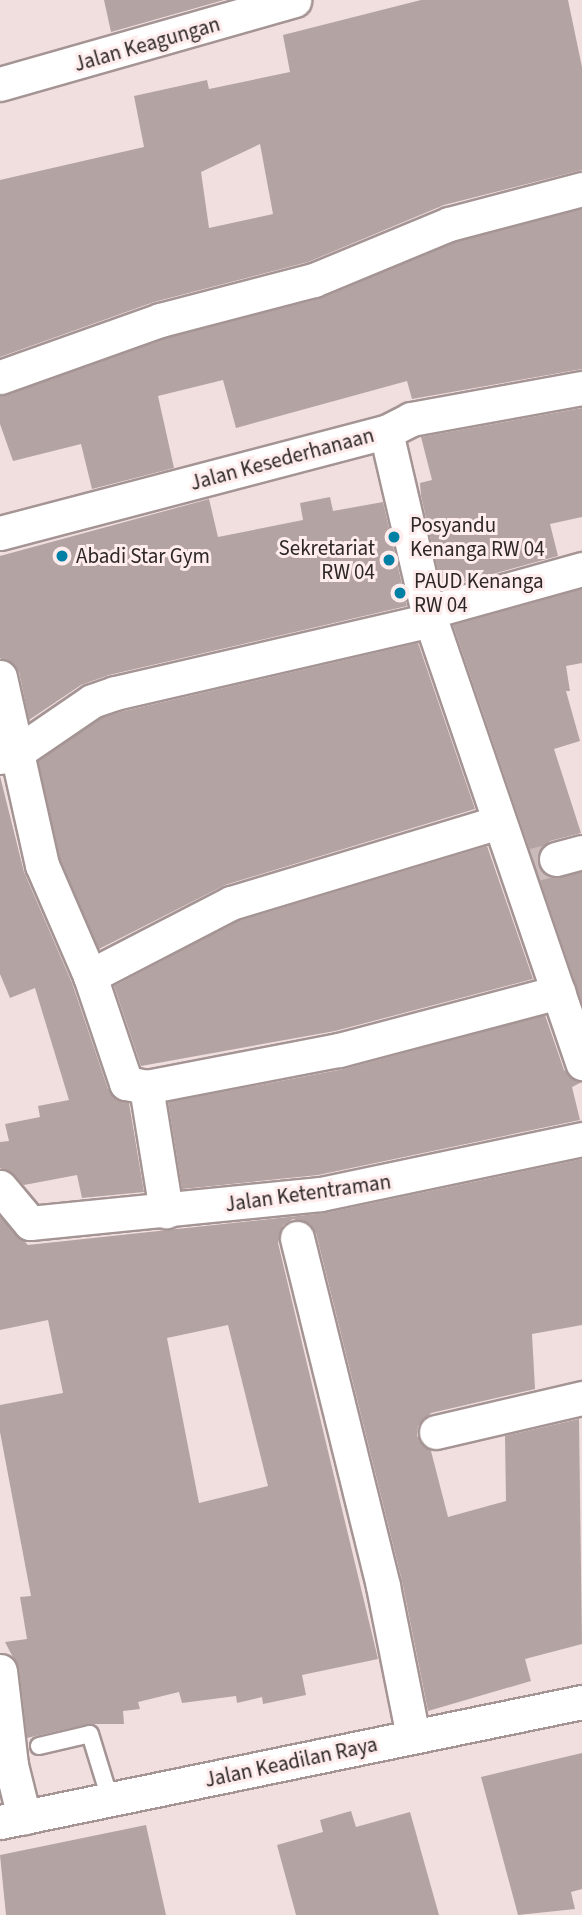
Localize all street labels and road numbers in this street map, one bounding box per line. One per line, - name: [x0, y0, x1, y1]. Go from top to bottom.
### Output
- street label: Jalan Keagungan: [71, 11, 223, 77]
- street label: Jalan Kesederhanaan: [187, 422, 377, 496]
- street label: Jalan Ketentraman: [223, 1169, 393, 1217]
- street label: Jalan Keadilan Raya: [202, 1731, 380, 1793]

